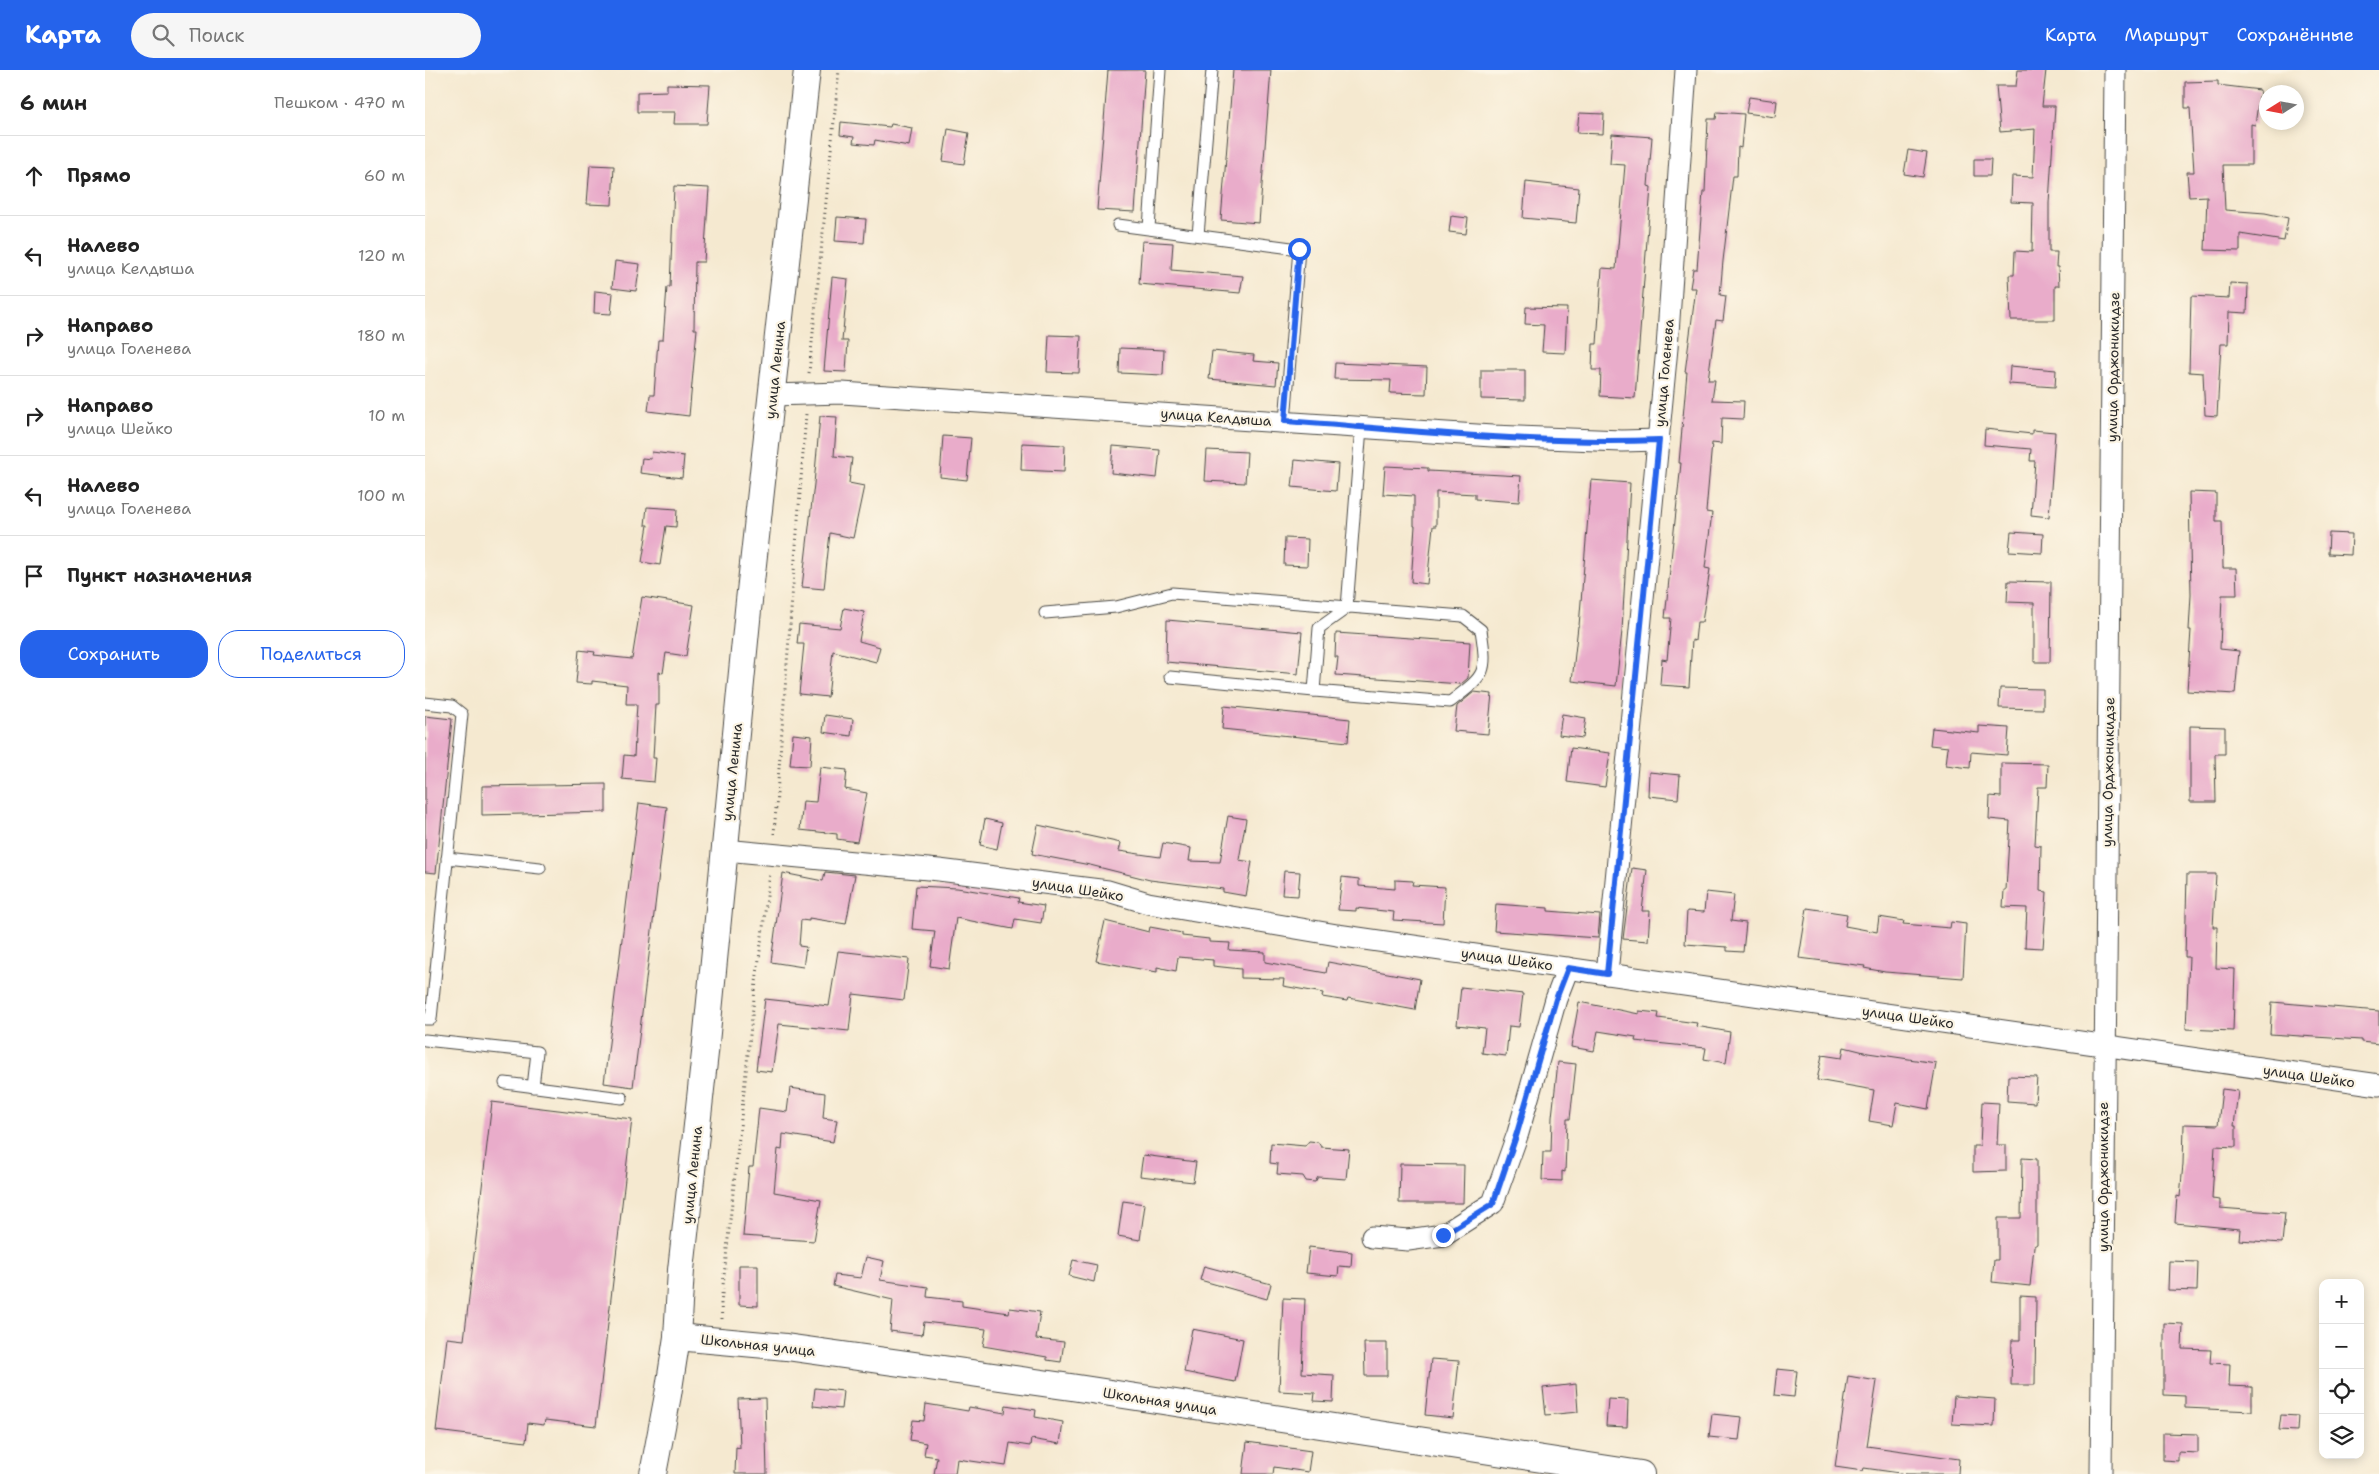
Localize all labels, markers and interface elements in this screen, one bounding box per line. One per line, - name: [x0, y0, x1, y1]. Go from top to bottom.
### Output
- search box: [131, 13, 481, 58]
- text: Карта: [25, 19, 101, 51]
- icon: search: [149, 21, 177, 49]
- text: Поиск: [189, 23, 244, 48]
- text: Карта: [2045, 23, 2096, 47]
- text: Маршрут: [2124, 23, 2208, 47]
- text: Сохранённые: [2236, 23, 2354, 47]
- north arrow: [2259, 85, 2304, 130]
- text: 6 мин: [20, 89, 87, 117]
- text: Пешком · 470 m: [274, 92, 405, 113]
- icon: ahead: [20, 162, 48, 190]
- text: Прямо: [67, 163, 131, 188]
- text: 60 m: [364, 165, 405, 186]
- text: Налево: [67, 233, 140, 258]
- route start: [1288, 238, 1311, 261]
- icon: left: [20, 242, 48, 270]
- text: 120 m: [358, 245, 405, 266]
- text: улица Келдыша: [67, 258, 194, 279]
- street label: улица Орджоникидзе: [2103, 292, 2123, 442]
- text: Направо: [67, 313, 153, 338]
- street label: улица Голенева: [1650, 318, 1678, 428]
- street label: улица Ленина: [761, 320, 789, 420]
- icon: right: [20, 322, 48, 350]
- text: 180 m: [357, 325, 405, 346]
- text: улица Голенева: [67, 338, 191, 359]
- text: Направо: [67, 393, 153, 418]
- icon: right: [20, 402, 48, 430]
- street label: улица Келдыша: [1160, 404, 1272, 430]
- text: 10 m: [368, 405, 405, 426]
- text: улица Шейко: [67, 418, 173, 439]
- text: Налево: [67, 473, 140, 498]
- icon: left: [20, 482, 48, 510]
- text: 100 m: [357, 485, 405, 506]
- text: улица Голенева: [67, 498, 191, 519]
- icon: arrive: [20, 562, 48, 590]
- text: Пункт назначения: [67, 563, 252, 588]
- button: Сохранить: [20, 630, 208, 678]
- button: Поделиться: [218, 630, 405, 678]
- street label: улица Орджоникидзе: [2098, 697, 2118, 847]
- street label: улица Ленина: [718, 722, 746, 822]
- street label: улица Шейко: [1031, 873, 1125, 905]
- street label: улица Шейко: [1460, 944, 1554, 974]
- street label: улица Шейко: [1861, 1002, 1955, 1032]
- street label: улица Шейко: [2262, 1061, 2356, 1091]
- street label: улица Орджоникидзе: [2094, 1102, 2112, 1252]
- street label: улица Ленина: [678, 1125, 706, 1225]
- route end: [1432, 1224, 1455, 1247]
- map controls: [2319, 1279, 2364, 1459]
- button: +: [2319, 1279, 2364, 1324]
- button: −: [2319, 1324, 2364, 1369]
- street label: Школьная улица: [700, 1330, 817, 1360]
- button: locate: [2319, 1369, 2364, 1414]
- street label: Школьная улица: [1102, 1383, 1219, 1419]
- button: layers: [2319, 1414, 2364, 1459]

